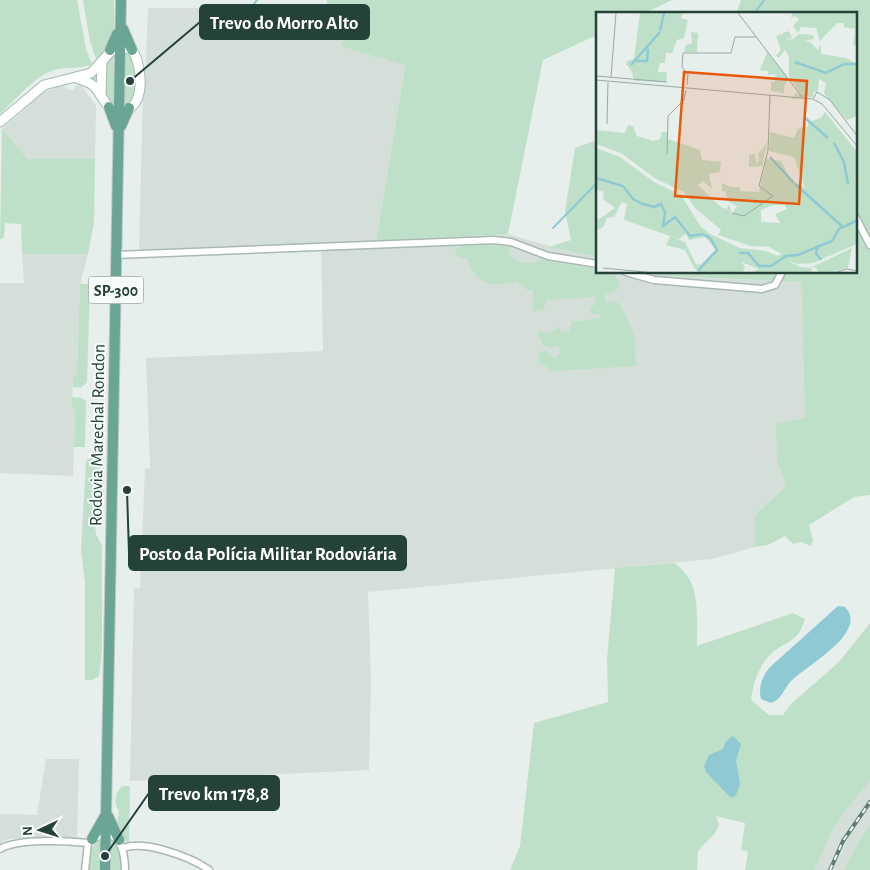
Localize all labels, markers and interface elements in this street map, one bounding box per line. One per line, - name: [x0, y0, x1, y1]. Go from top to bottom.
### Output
- callout: Trevo do Morro Alto: [200, 5, 369, 39]
- inset map: [596, 12, 858, 274]
- text: Trevo do Morro Alto: [210, 14, 358, 33]
- road number: SP-300: [88, 276, 144, 304]
- street label: Rodovia Marechal Rondon: [87, 344, 109, 526]
- callout: Posto da Polícia Militar Rodoviária: [129, 536, 406, 570]
- text: Posto da Polícia Militar Rodoviária: [139, 545, 397, 564]
- callout: Trevo km 178,8: [149, 776, 279, 810]
- text: Trevo km 178,8: [159, 785, 269, 804]
- north arrow: [15, 805, 65, 855]
- text: N: [21, 825, 35, 836]

